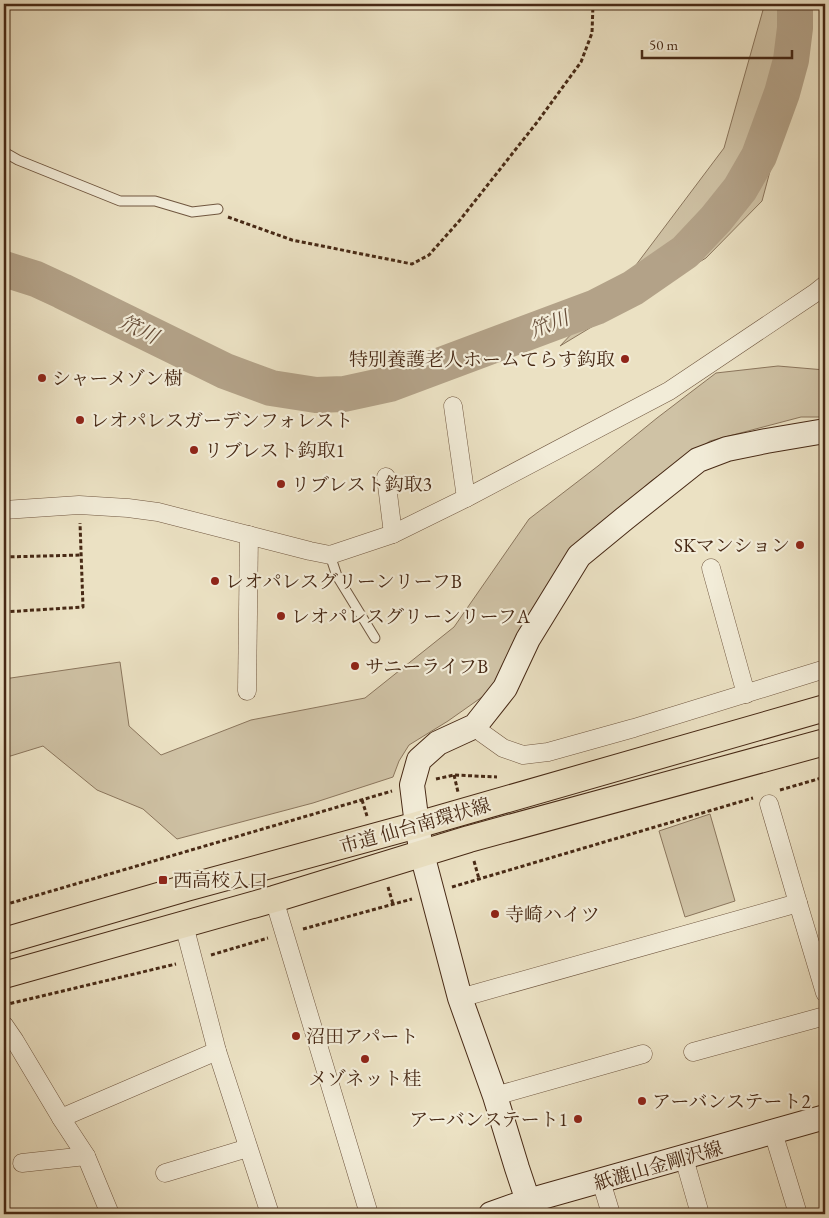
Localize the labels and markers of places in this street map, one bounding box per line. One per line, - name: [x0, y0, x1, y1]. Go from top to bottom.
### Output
- place label: 特別養護老人ホームてらす鈎取: [349, 347, 615, 372]
- marker: 特別養護老人ホームてらす鈎取: [619, 353, 631, 365]
- place label: シャーメゾン樹: [52, 366, 183, 391]
- marker: シャーメゾン樹: [36, 372, 48, 384]
- place label: レオパレスガーデンフォレスト: [90, 408, 353, 433]
- marker: レオパレスガーデンフォレスト: [74, 414, 86, 426]
- place label: リブレスト鈎取1: [204, 438, 345, 463]
- marker: リブレスト鈎取1: [188, 444, 200, 456]
- place label: リブレスト鈎取3: [291, 472, 432, 497]
- marker: リブレスト鈎取3: [275, 478, 287, 490]
- place label: SKマンション: [674, 533, 790, 558]
- marker: SKマンション: [794, 539, 806, 551]
- place label: レオパレスグリーンリーフB: [225, 569, 462, 594]
- marker: レオパレスグリーンリーフB: [209, 575, 221, 587]
- place label: レオパレスグリーンリーフA: [291, 604, 531, 629]
- marker: レオパレスグリーンリーフA: [275, 610, 287, 622]
- place label: サニーライフB: [365, 654, 488, 679]
- marker: サニーライフB: [349, 660, 361, 672]
- place label: 西高校入口: [173, 868, 268, 893]
- marker: 西高校入口: [157, 874, 169, 886]
- place label: 寺崎ハイツ: [505, 902, 600, 927]
- marker: 寺崎ハイツ: [489, 908, 501, 920]
- place label: 沼田アパート: [306, 1024, 418, 1049]
- marker: 沼田アパート: [290, 1030, 302, 1042]
- marker: メゾネット桂: [359, 1053, 371, 1065]
- place label: メゾネット桂: [308, 1066, 422, 1091]
- place label: アーバンステート2: [652, 1089, 811, 1114]
- marker: アーバンステート2: [636, 1095, 648, 1107]
- place label: アーバンステート1: [409, 1107, 568, 1132]
- marker: アーバンステート1: [572, 1113, 584, 1125]

